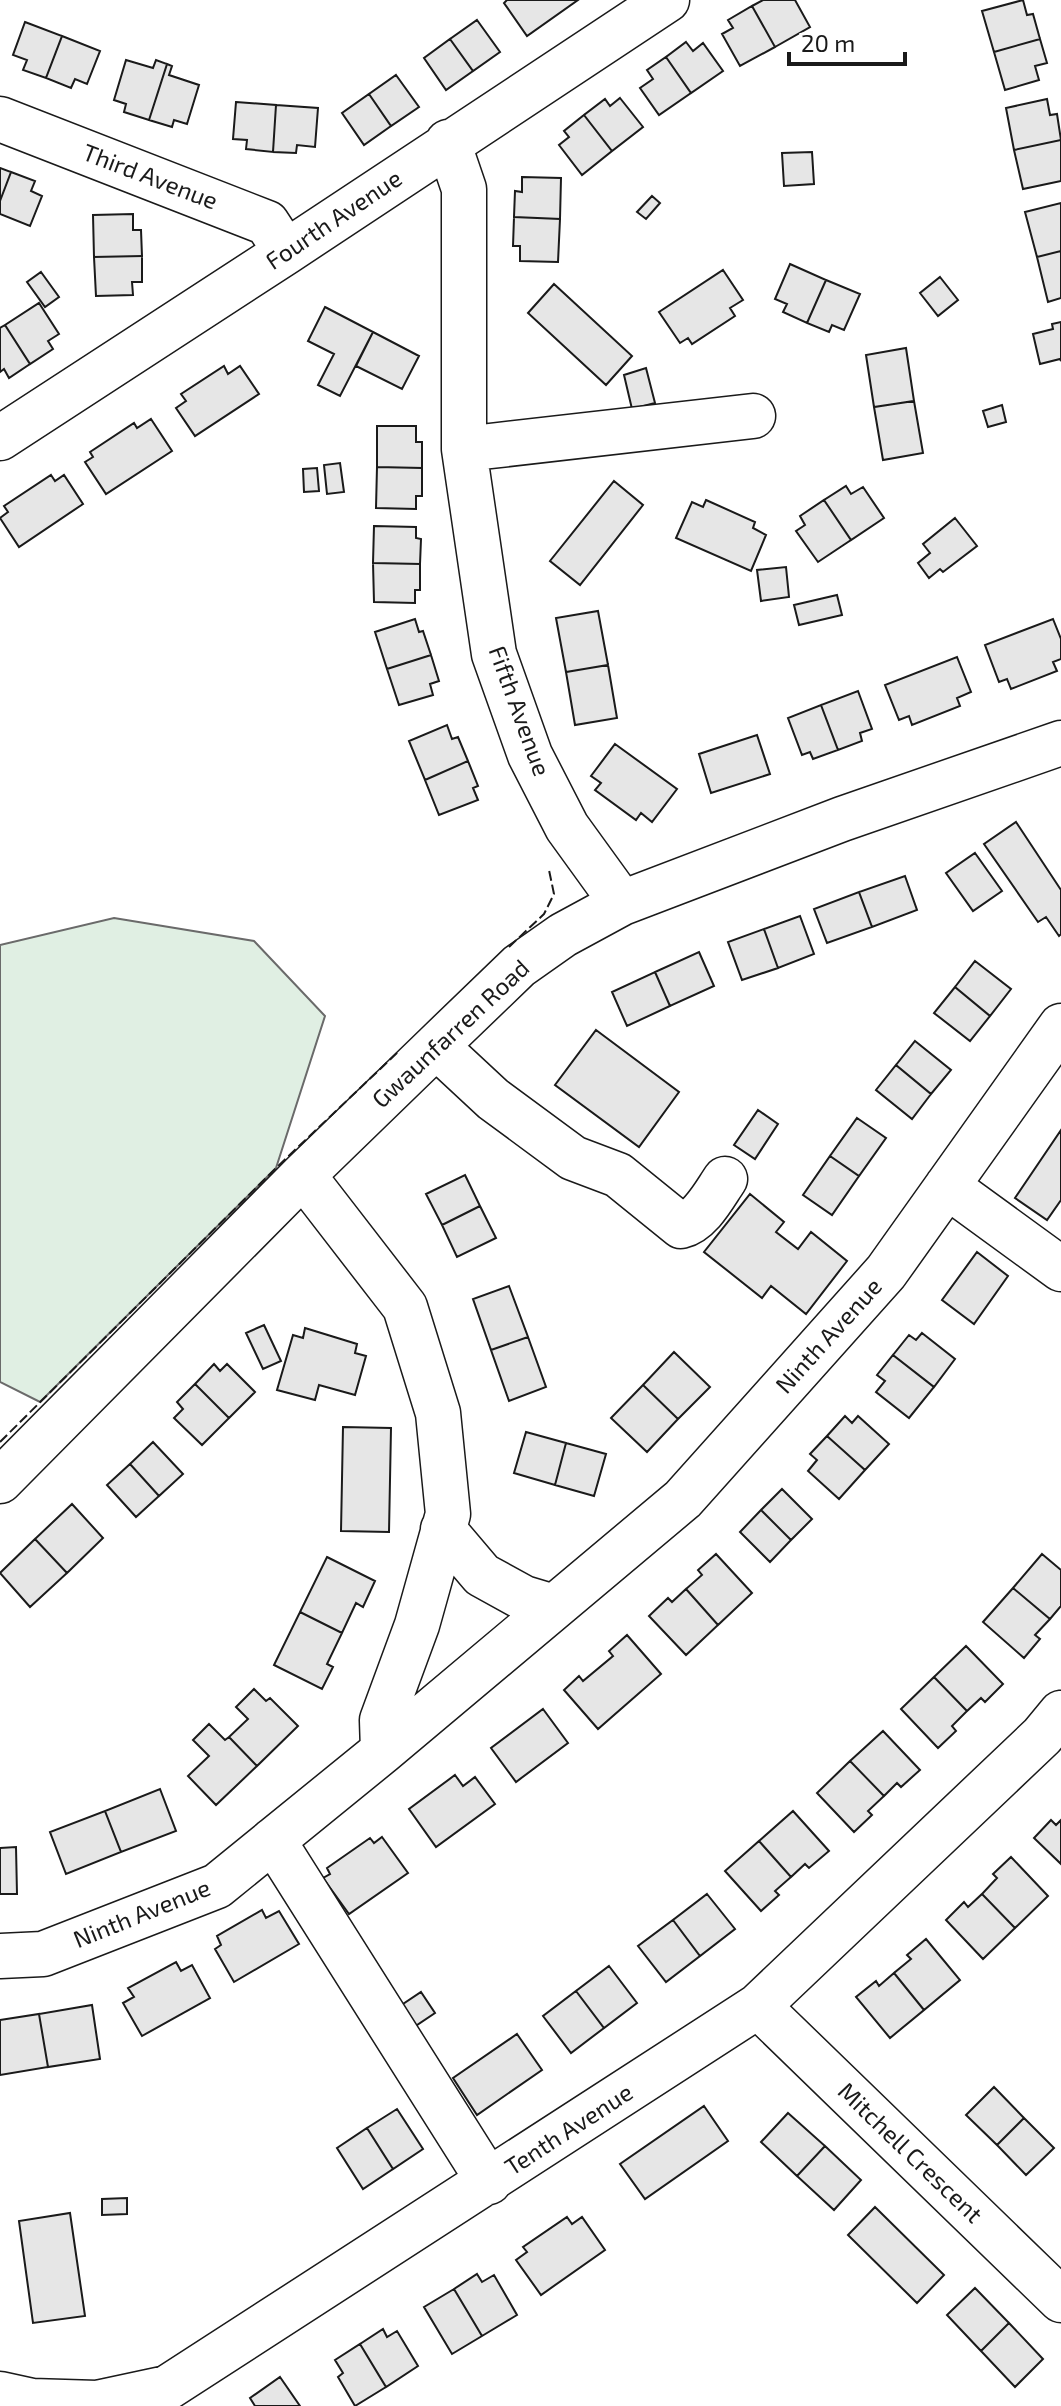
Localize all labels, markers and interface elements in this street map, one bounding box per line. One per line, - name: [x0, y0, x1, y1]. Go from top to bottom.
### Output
- scale bar: [789, 16, 905, 66]
- text: 20 m: [801, 28, 855, 57]
- street label: Third Avenue: [79, 137, 222, 215]
- street label: Fourth Avenue: [260, 163, 407, 275]
- street label: Fifth Avenue: [483, 641, 557, 779]
- street label: Gwaunfarren Road: [365, 953, 535, 1113]
- street label: Ninth Avenue: [769, 1271, 887, 1399]
- street label: Ninth Avenue: [69, 1872, 214, 1953]
- street label: Mitchell Crescent: [833, 2076, 989, 2228]
- street label: Tenth Avenue: [499, 2077, 637, 2181]

